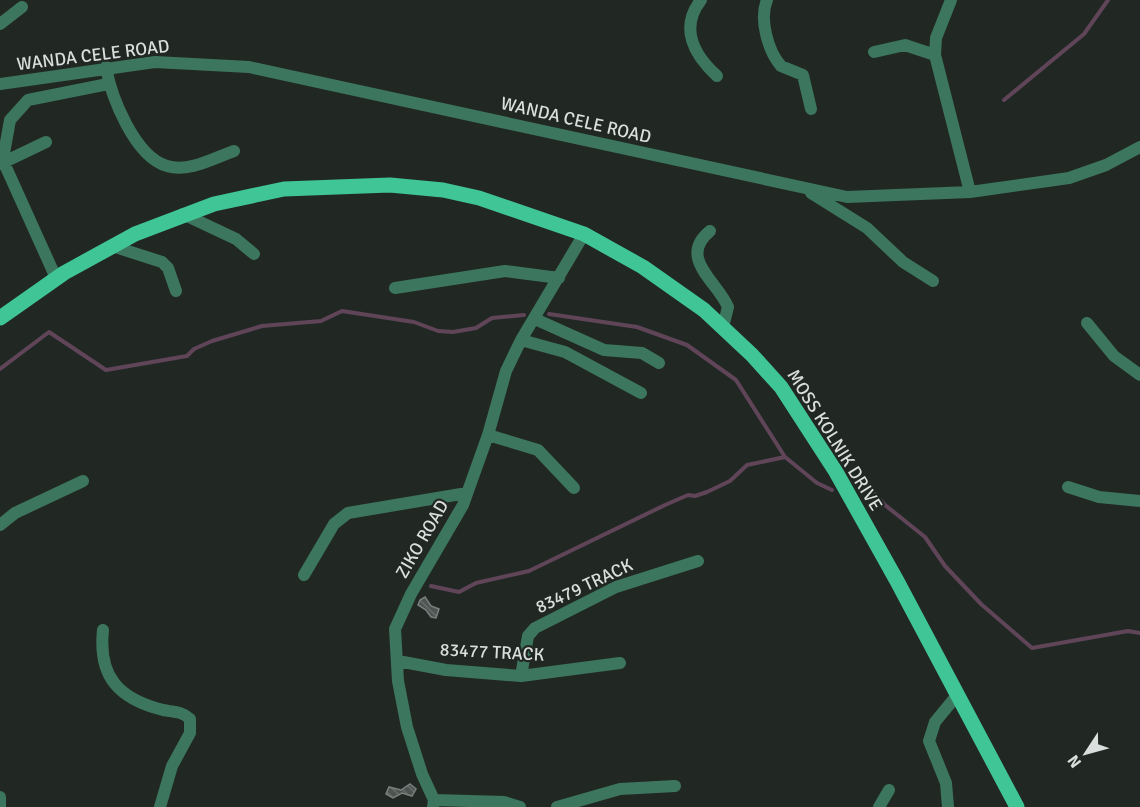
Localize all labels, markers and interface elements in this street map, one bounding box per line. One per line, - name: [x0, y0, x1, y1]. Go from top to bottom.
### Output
- street label: WANDA CELE ROAD: [15, 35, 171, 75]
- street label: WANDA CELE ROAD: [499, 92, 653, 148]
- street label: MOSS KOLNIK DRIVE: [783, 365, 887, 515]
- street label: ZIKO ROAD: [391, 496, 453, 582]
- street label: 83479 TRACK: [532, 554, 636, 618]
- street label: 83477 TRACK: [439, 638, 545, 666]
- north arrow: [1056, 723, 1116, 783]
- text: N: [1063, 751, 1086, 772]

